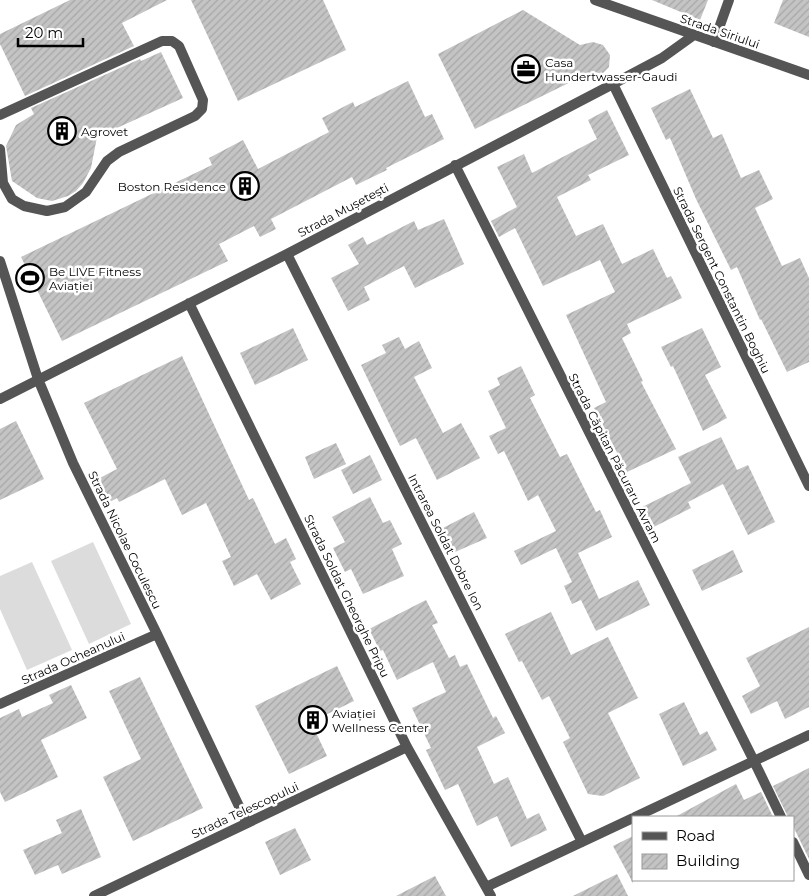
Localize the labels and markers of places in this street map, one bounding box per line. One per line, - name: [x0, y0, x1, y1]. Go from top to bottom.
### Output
- office icon: Casa Hundertwasser-Gaudi: [511, 54, 541, 84]
- place label: Casa Hundertwasser-Gaudi: [545, 55, 678, 84]
- building icon: Agrovet: [47, 116, 77, 146]
- place label: Agrovet: [81, 124, 128, 139]
- building icon: Boston Residence: [230, 171, 260, 201]
- place label: Boston Residence: [118, 179, 226, 194]
- sports icon: Be LIVE Fitness Aviației: [15, 263, 45, 293]
- place label: Be LIVE Fitness Aviației: [49, 264, 141, 293]
- building icon: Aviației Wellness Center: [298, 705, 328, 735]
- place label: Aviației Wellness Center: [332, 706, 429, 735]

